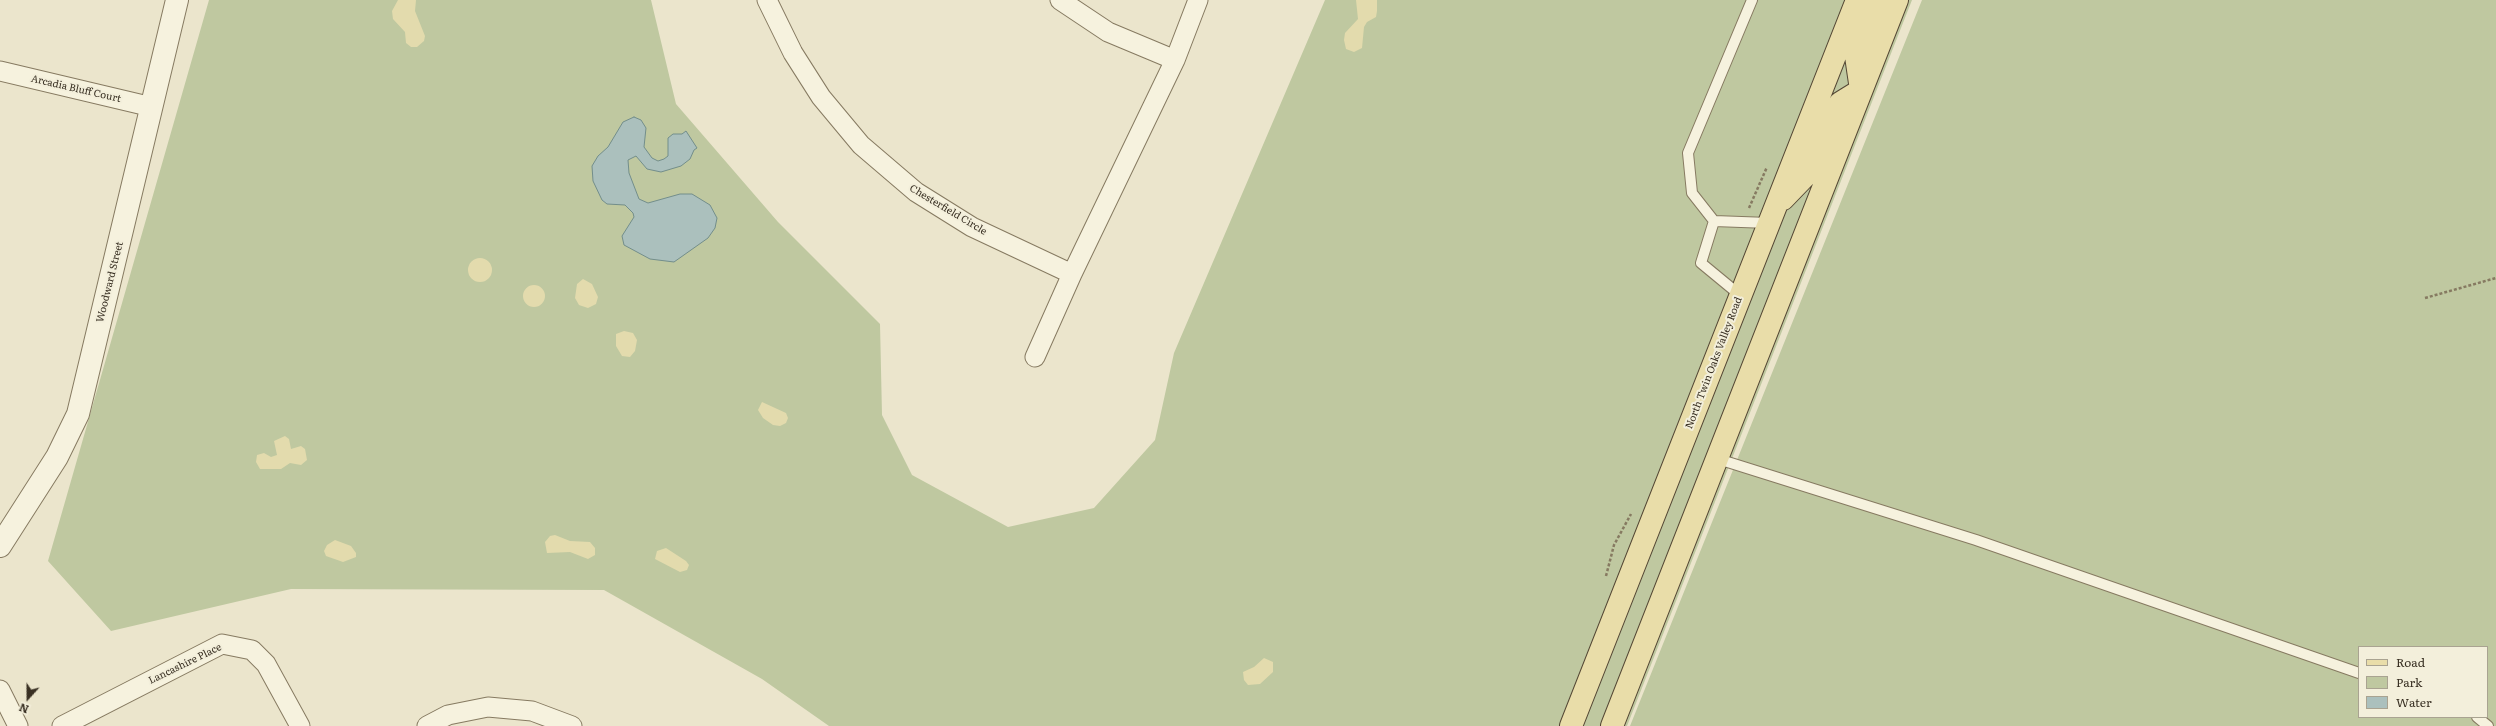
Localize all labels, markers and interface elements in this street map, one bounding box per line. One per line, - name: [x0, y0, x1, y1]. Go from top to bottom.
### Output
- street label: Arcadia Bluff Court: [30, 73, 122, 105]
- street label: Chesterfield Circle: [907, 182, 989, 238]
- street label: Woodward Street: [94, 240, 126, 324]
- street label: North Twin Oaks Valley Road: [1683, 295, 1745, 431]
- street label: Lancashire Place: [147, 641, 223, 687]
- legend: [2358, 646, 2488, 718]
- text: Road: [2396, 653, 2425, 671]
- text: Park: [2396, 673, 2422, 691]
- north arrow: [8, 678, 48, 718]
- text: Water: [2396, 693, 2432, 711]
- text: N: [17, 700, 31, 718]

